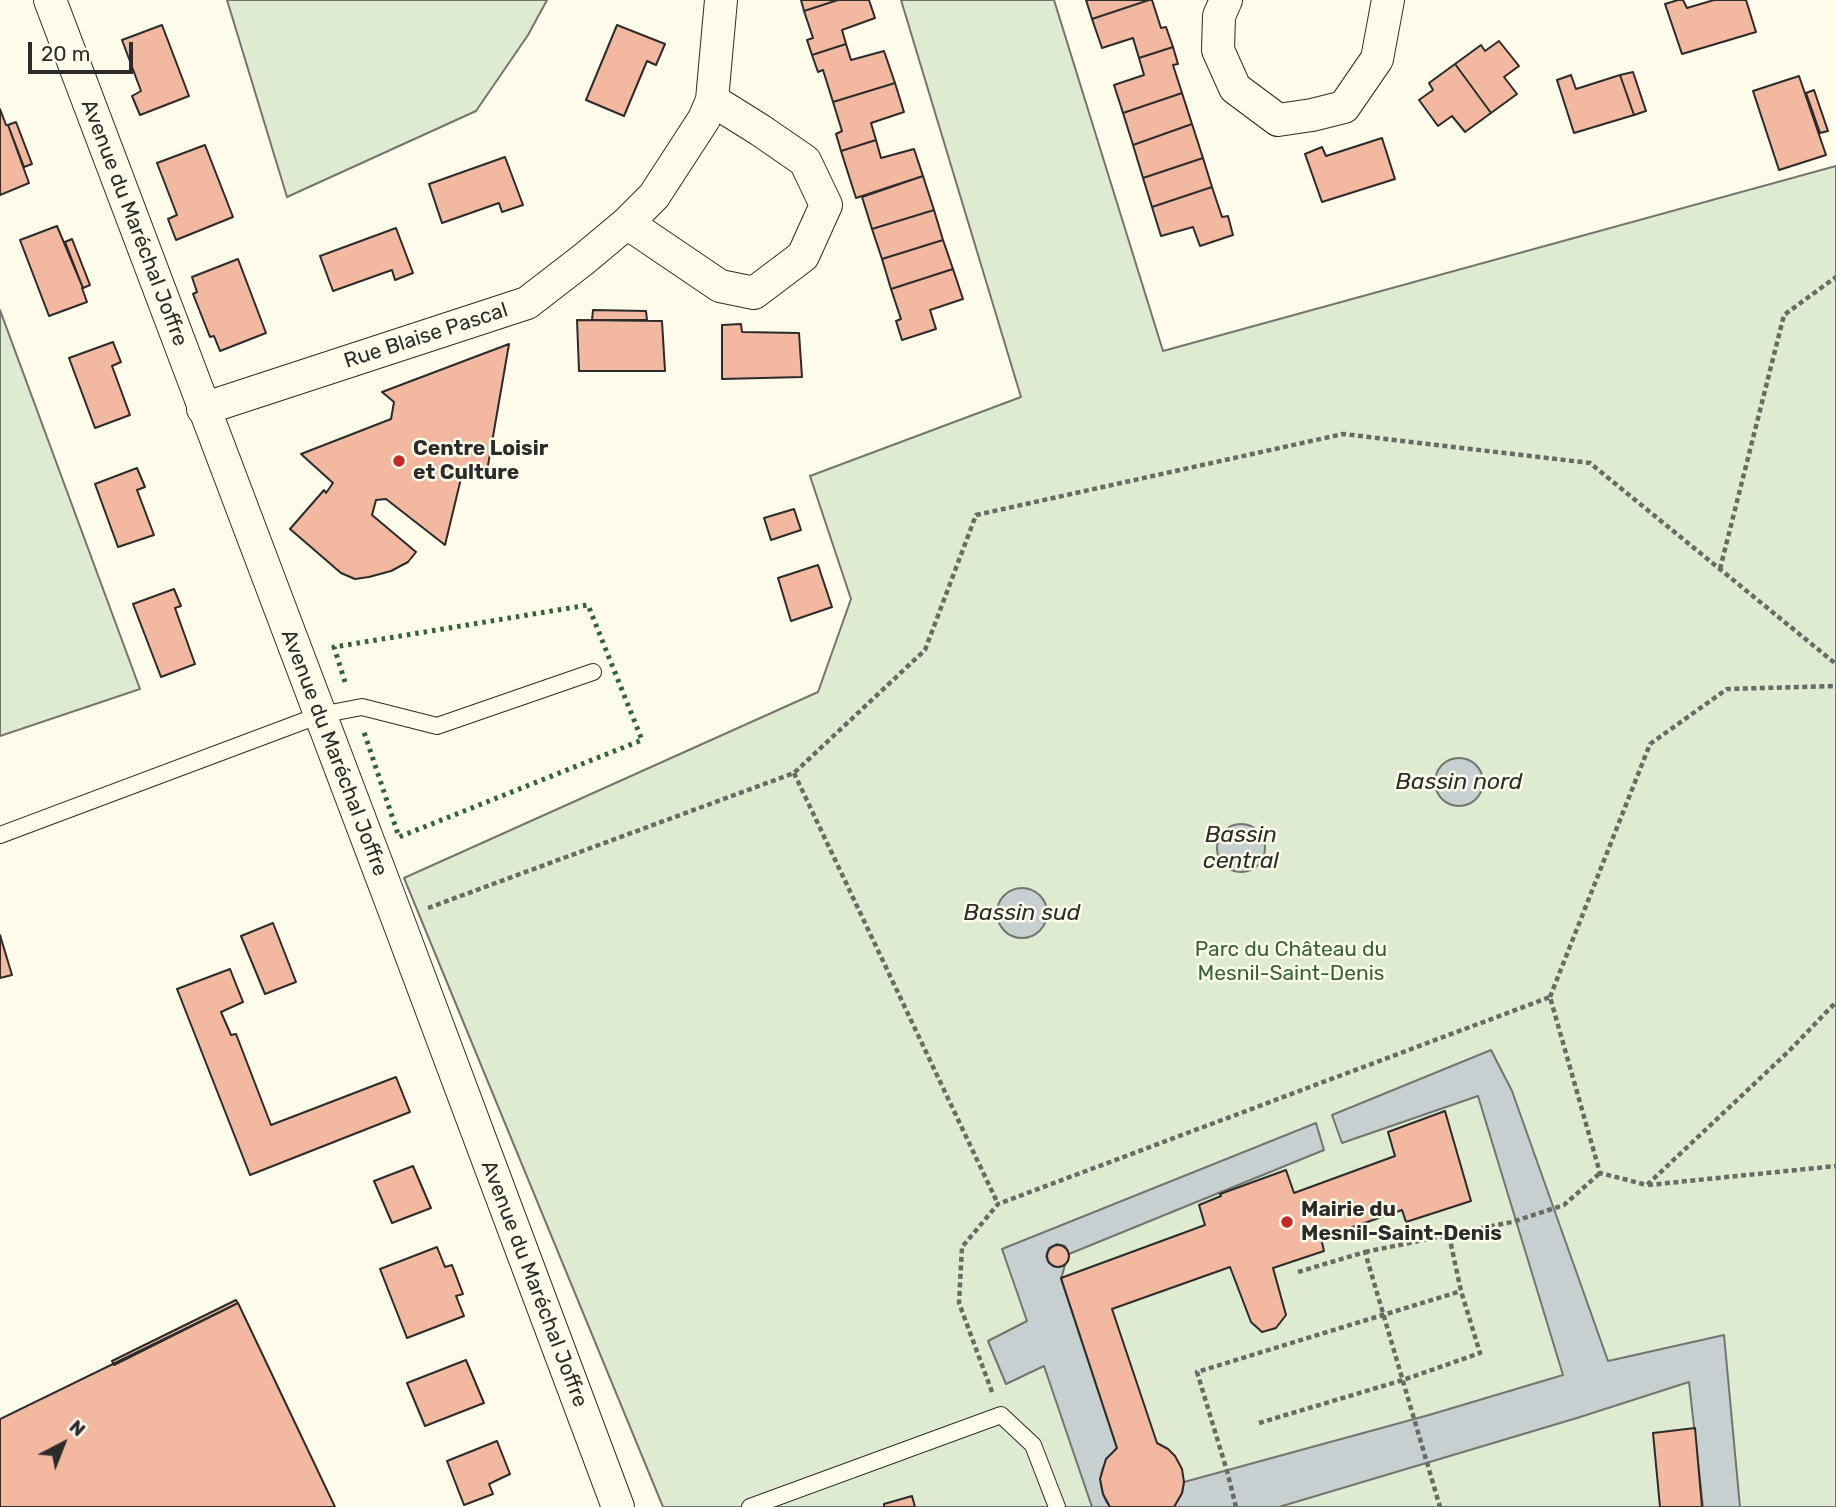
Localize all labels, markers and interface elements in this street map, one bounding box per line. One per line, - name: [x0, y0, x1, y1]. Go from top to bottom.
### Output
- scale bar: [32, 28, 136, 72]
- text: 20 m: [41, 41, 90, 66]
- street label: Avenue du Maréchal Joffre: [75, 96, 193, 350]
- street label: Rue Blaise Pascal: [341, 298, 511, 374]
- place label: Centre Loisir et Culture: [413, 436, 548, 486]
- marker: Centre Loisir et Culture: [391, 453, 407, 469]
- street label: Avenue du Maréchal Joffre: [275, 626, 393, 880]
- water label: Bassin nord: [1395, 768, 1523, 796]
- water label: Bassin central: [1203, 821, 1279, 875]
- water label: Bassin sud: [964, 899, 1080, 927]
- park label: Parc du Château du Mesnil-Saint-Denis: [1195, 937, 1387, 987]
- street label: Avenue du Maréchal Joffre: [475, 1157, 593, 1411]
- place label: Mairie du Mesnil-Saint-Denis: [1301, 1197, 1502, 1247]
- marker: Mairie du Mesnil-Saint-Denis: [1279, 1214, 1295, 1230]
- north arrow: [28, 1409, 98, 1479]
- text: N: [65, 1415, 90, 1441]

